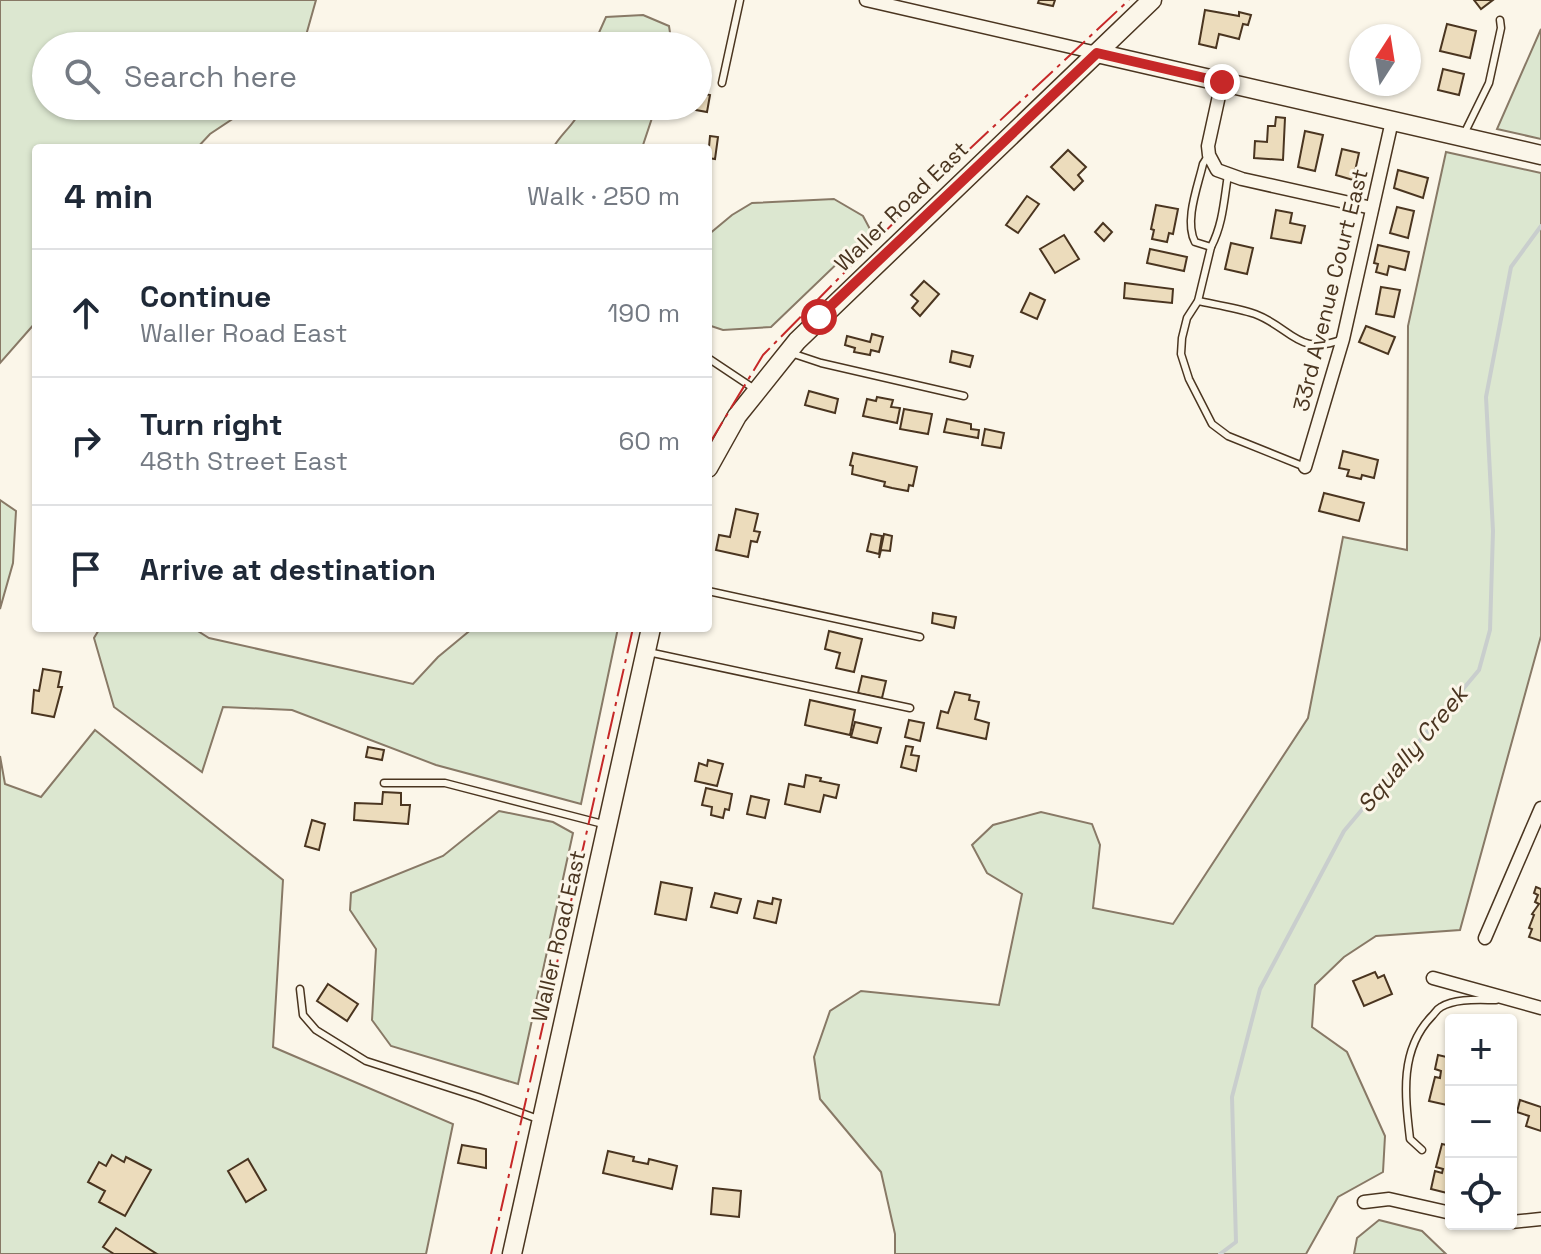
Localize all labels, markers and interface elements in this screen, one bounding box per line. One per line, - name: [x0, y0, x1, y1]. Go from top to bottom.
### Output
- north arrow: [1349, 24, 1421, 96]
- search box: [32, 32, 712, 120]
- icon: search: [60, 54, 104, 98]
- text: Search here: [124, 57, 297, 96]
- route end: [1204, 64, 1240, 100]
- street label: Waller Road East: [828, 135, 974, 277]
- street label: 33rd Avenue Court East: [1286, 166, 1374, 414]
- text: 4 min: [64, 175, 153, 218]
- text: Walk · 250 m: [527, 179, 680, 213]
- text: Continue: [140, 277, 271, 316]
- icon: ahead: [64, 291, 108, 335]
- text: 190 m: [608, 296, 680, 330]
- route start: [801, 299, 837, 335]
- text: Waller Road East: [140, 316, 347, 350]
- text: Turn right: [140, 405, 283, 444]
- icon: right: [64, 419, 108, 463]
- text: 60 m: [618, 424, 680, 458]
- text: 48th Street East: [140, 444, 348, 478]
- icon: arrive: [64, 547, 108, 591]
- text: Arrive at destination: [140, 550, 436, 589]
- water label: Squally Creek: [1350, 677, 1476, 819]
- street label: Waller Road East: [525, 847, 591, 1025]
- map controls: [1445, 1014, 1517, 1230]
- button: +: [1445, 1014, 1517, 1086]
- button: −: [1445, 1086, 1517, 1158]
- button: locate: [1445, 1158, 1517, 1230]

